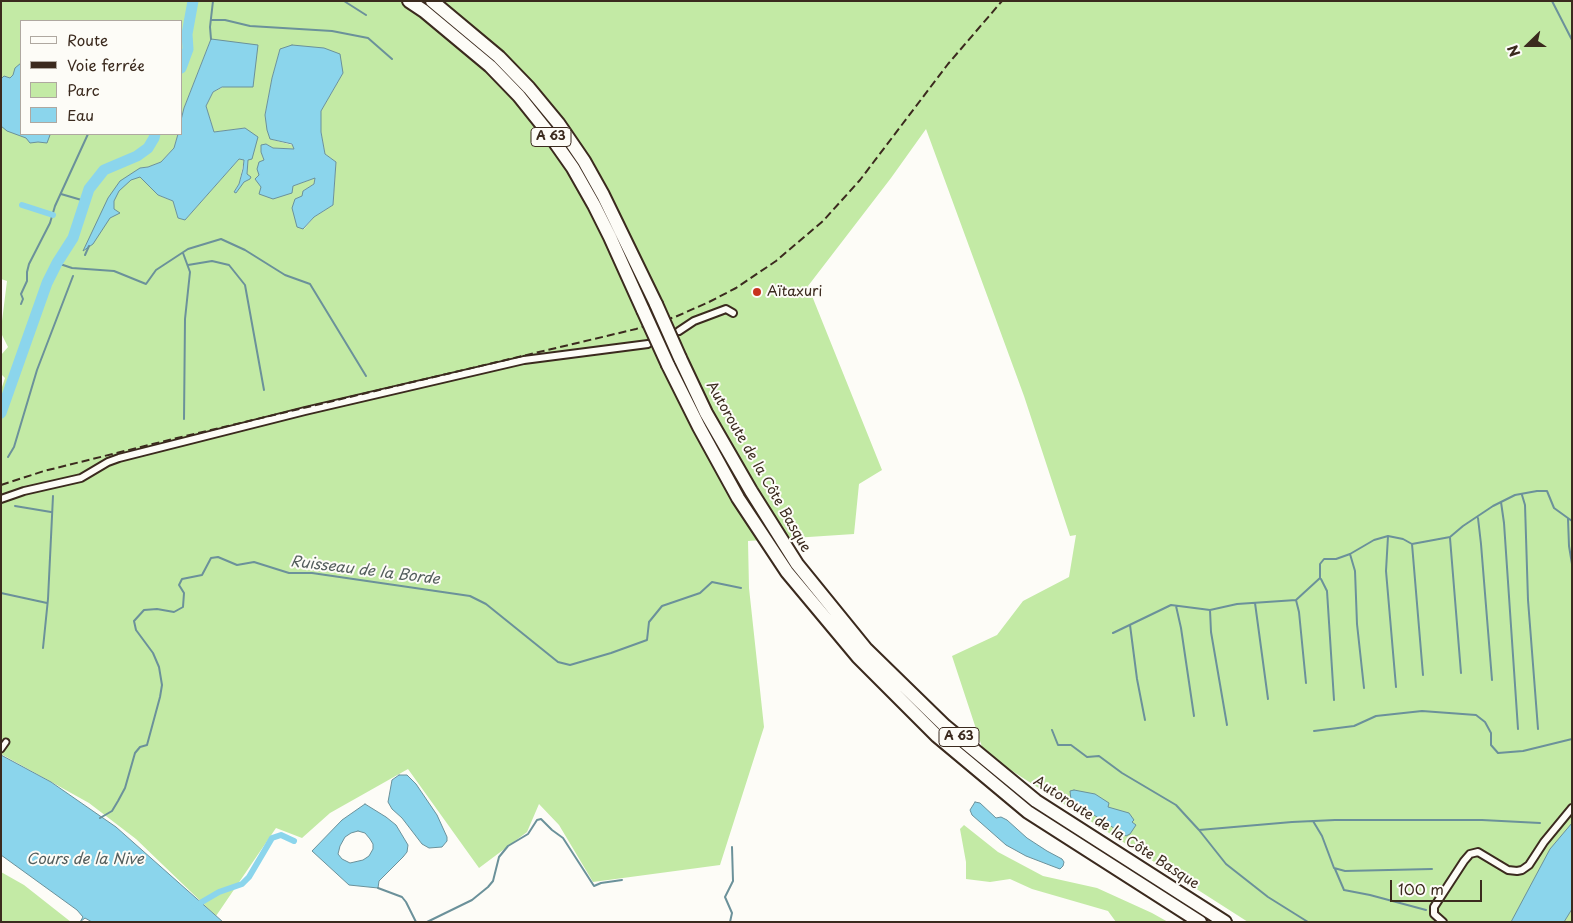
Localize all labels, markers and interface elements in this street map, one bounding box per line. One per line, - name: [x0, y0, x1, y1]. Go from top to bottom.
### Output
- legend: [20, 20, 182, 135]
- north arrow: [1503, 20, 1553, 70]
- text: Route: [67, 28, 108, 51]
- text: N: [1502, 42, 1525, 60]
- text: Voie ferrée: [67, 53, 145, 76]
- text: Parc: [67, 78, 100, 101]
- text: Eau: [67, 103, 94, 126]
- road number: A 63: [531, 128, 571, 146]
- place label: Aïtaxuri: [767, 284, 822, 300]
- marker: Aïtaxuri: [751, 286, 763, 298]
- street label: Autoroute de la Côte Basque: [702, 379, 814, 555]
- water label: Ruisseau de la Borde: [289, 553, 441, 589]
- road number: A 63: [939, 728, 979, 746]
- street label: Autoroute de la Côte Basque: [1030, 773, 1202, 893]
- water label: Cours de la Nive: [26, 851, 144, 869]
- scale bar: [1393, 870, 1486, 902]
- text: 100 m: [1398, 877, 1444, 900]

